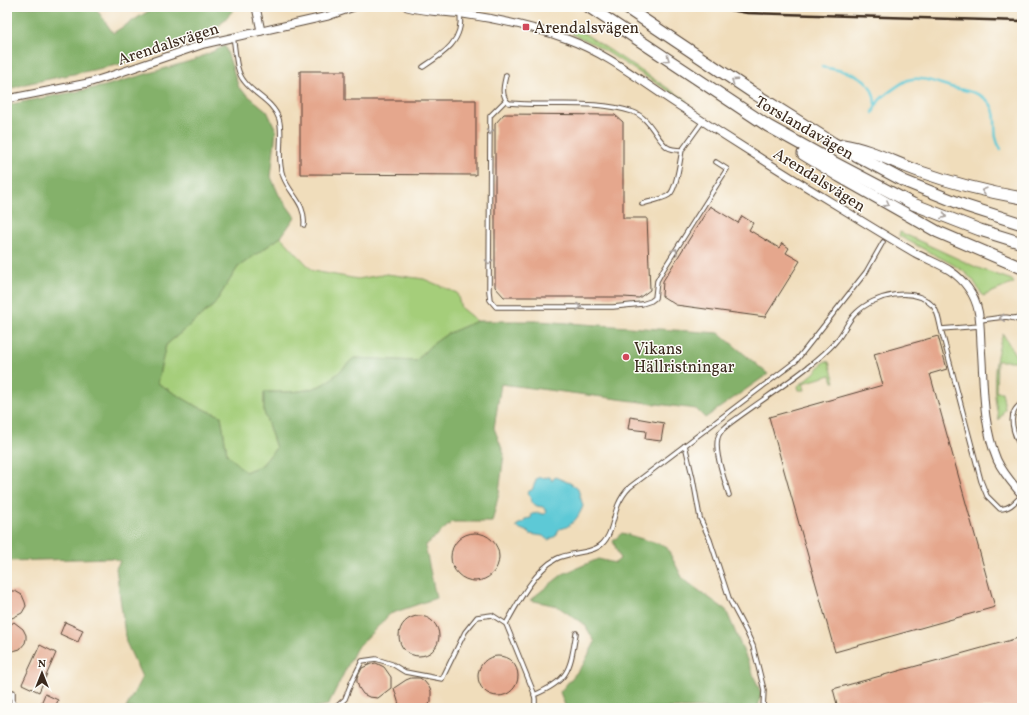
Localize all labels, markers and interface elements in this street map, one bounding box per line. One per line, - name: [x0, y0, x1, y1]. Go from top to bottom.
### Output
- street label: Arendalsvägen: [115, 18, 222, 72]
- place label: Arendalsvägen: [534, 18, 639, 40]
- marker: Arendalsvägen: [521, 22, 531, 32]
- one-way arrow: [662, 54, 669, 61]
- one-way arrow: [732, 79, 739, 86]
- street label: Torslandavägen: [750, 91, 858, 166]
- one-way arrow: [486, 129, 494, 135]
- street label: Arendalsvägen: [769, 144, 869, 218]
- one-way arrow: [981, 187, 988, 196]
- one-way arrow: [883, 200, 890, 207]
- one-way arrow: [940, 211, 947, 219]
- one-way arrow: [670, 248, 678, 255]
- one-way arrow: [485, 259, 493, 265]
- one-way arrow: [576, 303, 582, 311]
- one-way arrow: [998, 313, 1005, 322]
- place label: Vikans Hällristningar: [634, 339, 735, 379]
- marker: Vikans Hällristningar: [621, 352, 631, 362]
- north arrow: [22, 653, 62, 693]
- text: N: [38, 657, 46, 672]

